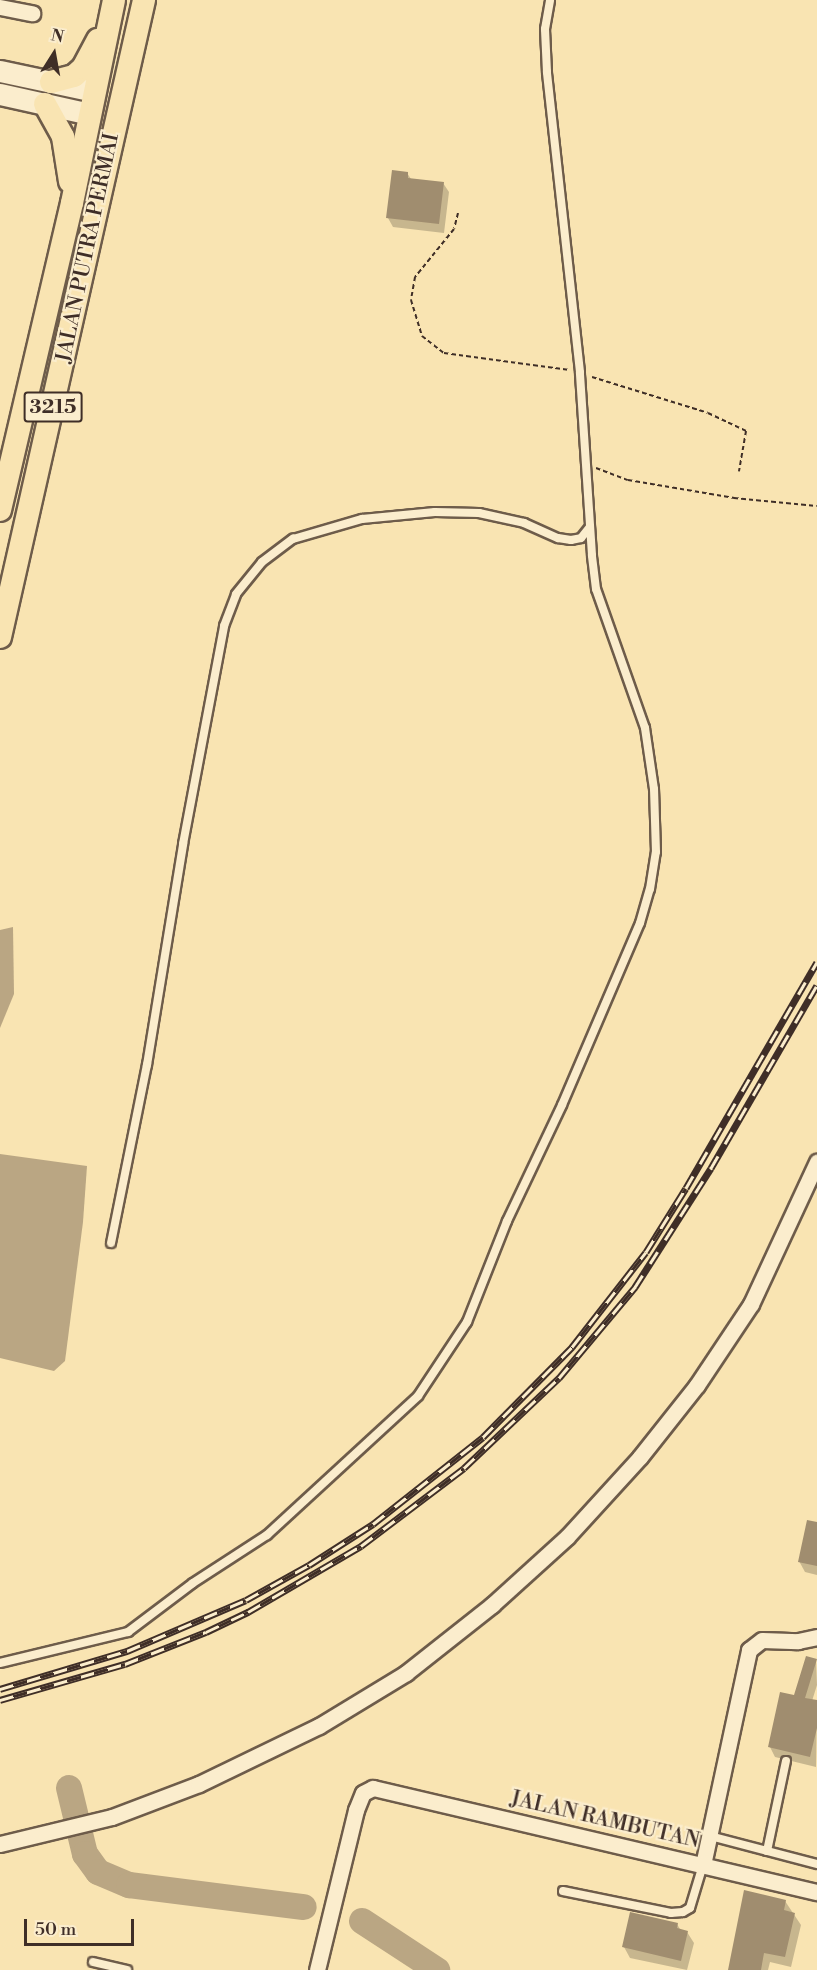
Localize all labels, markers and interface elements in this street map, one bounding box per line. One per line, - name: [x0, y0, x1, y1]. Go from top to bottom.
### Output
- north arrow: [24, 24, 84, 84]
- text: N: [49, 25, 66, 47]
- street label: JALAN PUTRA PERMAI: [51, 131, 125, 365]
- road number: 3215: [23, 390, 83, 424]
- street label: JALAN RAMBUTAN: [508, 1786, 702, 1854]
- scale bar: [27, 1907, 136, 1945]
- text: 50 m: [35, 1918, 76, 1941]

